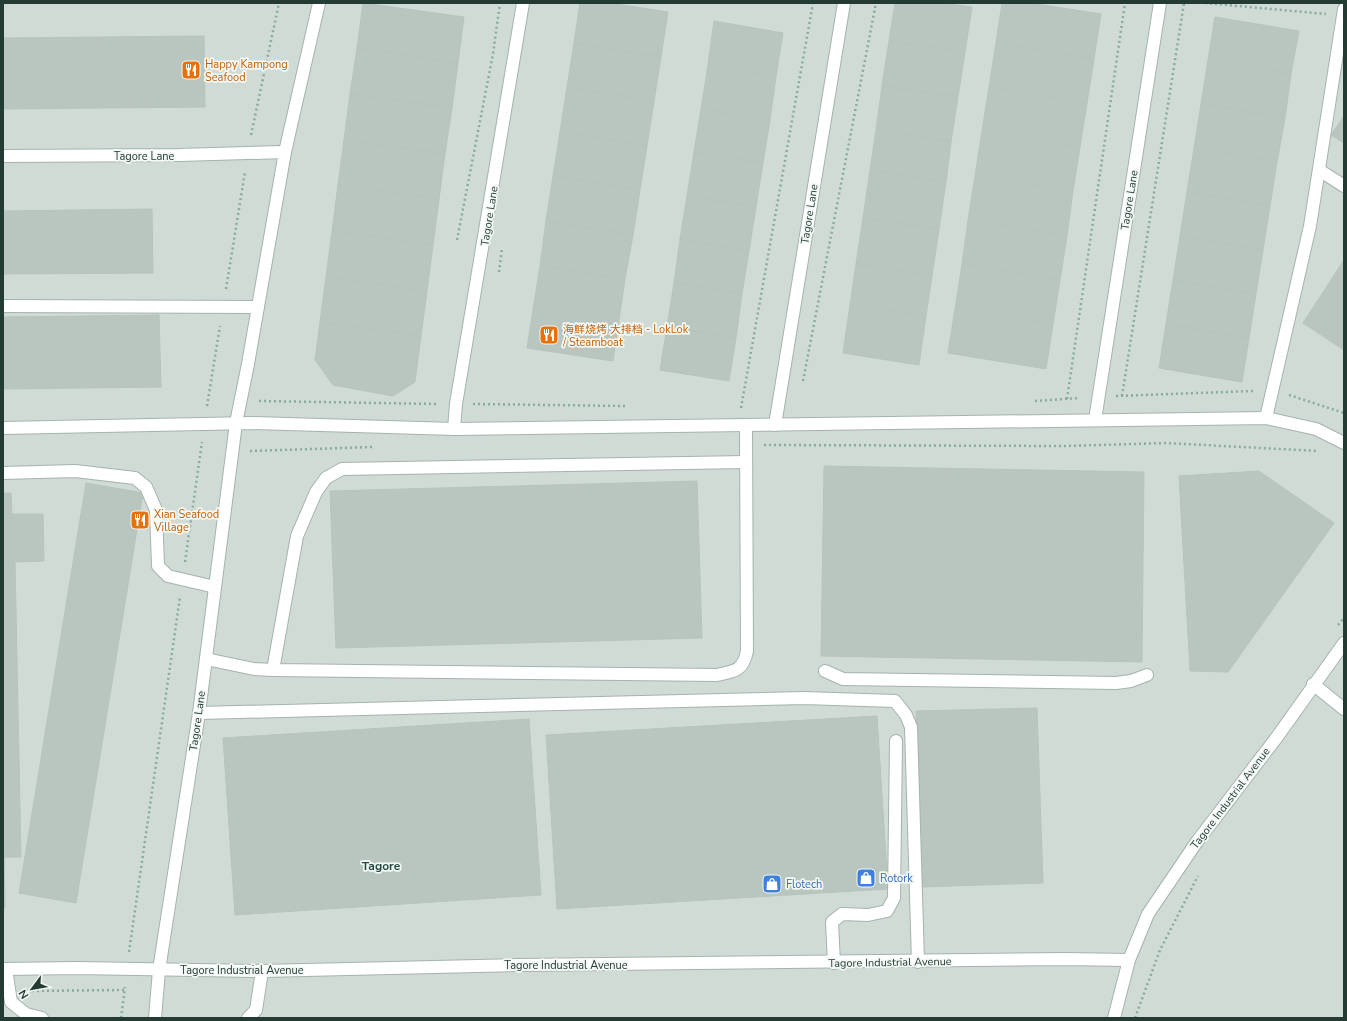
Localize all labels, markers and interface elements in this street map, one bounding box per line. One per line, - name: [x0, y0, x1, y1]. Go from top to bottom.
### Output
- place label: Happy Kampong Seafood: [205, 57, 288, 85]
- restaurant icon: Happy Kampong Seafood: [180, 59, 202, 81]
- street label: Tagore Lane: [114, 149, 174, 164]
- street label: Tagore Lane: [1117, 169, 1142, 231]
- street label: Tagore Lane: [797, 183, 822, 245]
- street label: Tagore Lane: [477, 185, 502, 247]
- place label: 海鲜烧烤 大排档 - LokLok / Steamboat: [562, 322, 689, 350]
- restaurant icon: 海鲜烧烤 大排档 - LokLok / Steamboat: [538, 324, 560, 346]
- place label: Xian Seafood Village: [153, 507, 219, 535]
- restaurant icon: Xian Seafood Village: [129, 509, 151, 531]
- street label: Tagore Lane: [186, 690, 209, 752]
- street label: Tagore Industrial Avenue: [1187, 744, 1274, 852]
- district label: Tagore: [362, 858, 401, 874]
- shop icon: Rotork: [855, 867, 877, 889]
- place label: Rotork: [880, 871, 913, 886]
- shop icon: Flotech: [761, 873, 783, 895]
- place label: Flotech: [786, 877, 822, 892]
- street label: Tagore Industrial Avenue: [828, 954, 952, 971]
- street label: Tagore Industrial Avenue: [504, 958, 628, 973]
- street label: Tagore Industrial Avenue: [180, 963, 304, 978]
- north arrow: [12, 969, 52, 1009]
- text: N: [15, 987, 32, 1002]

